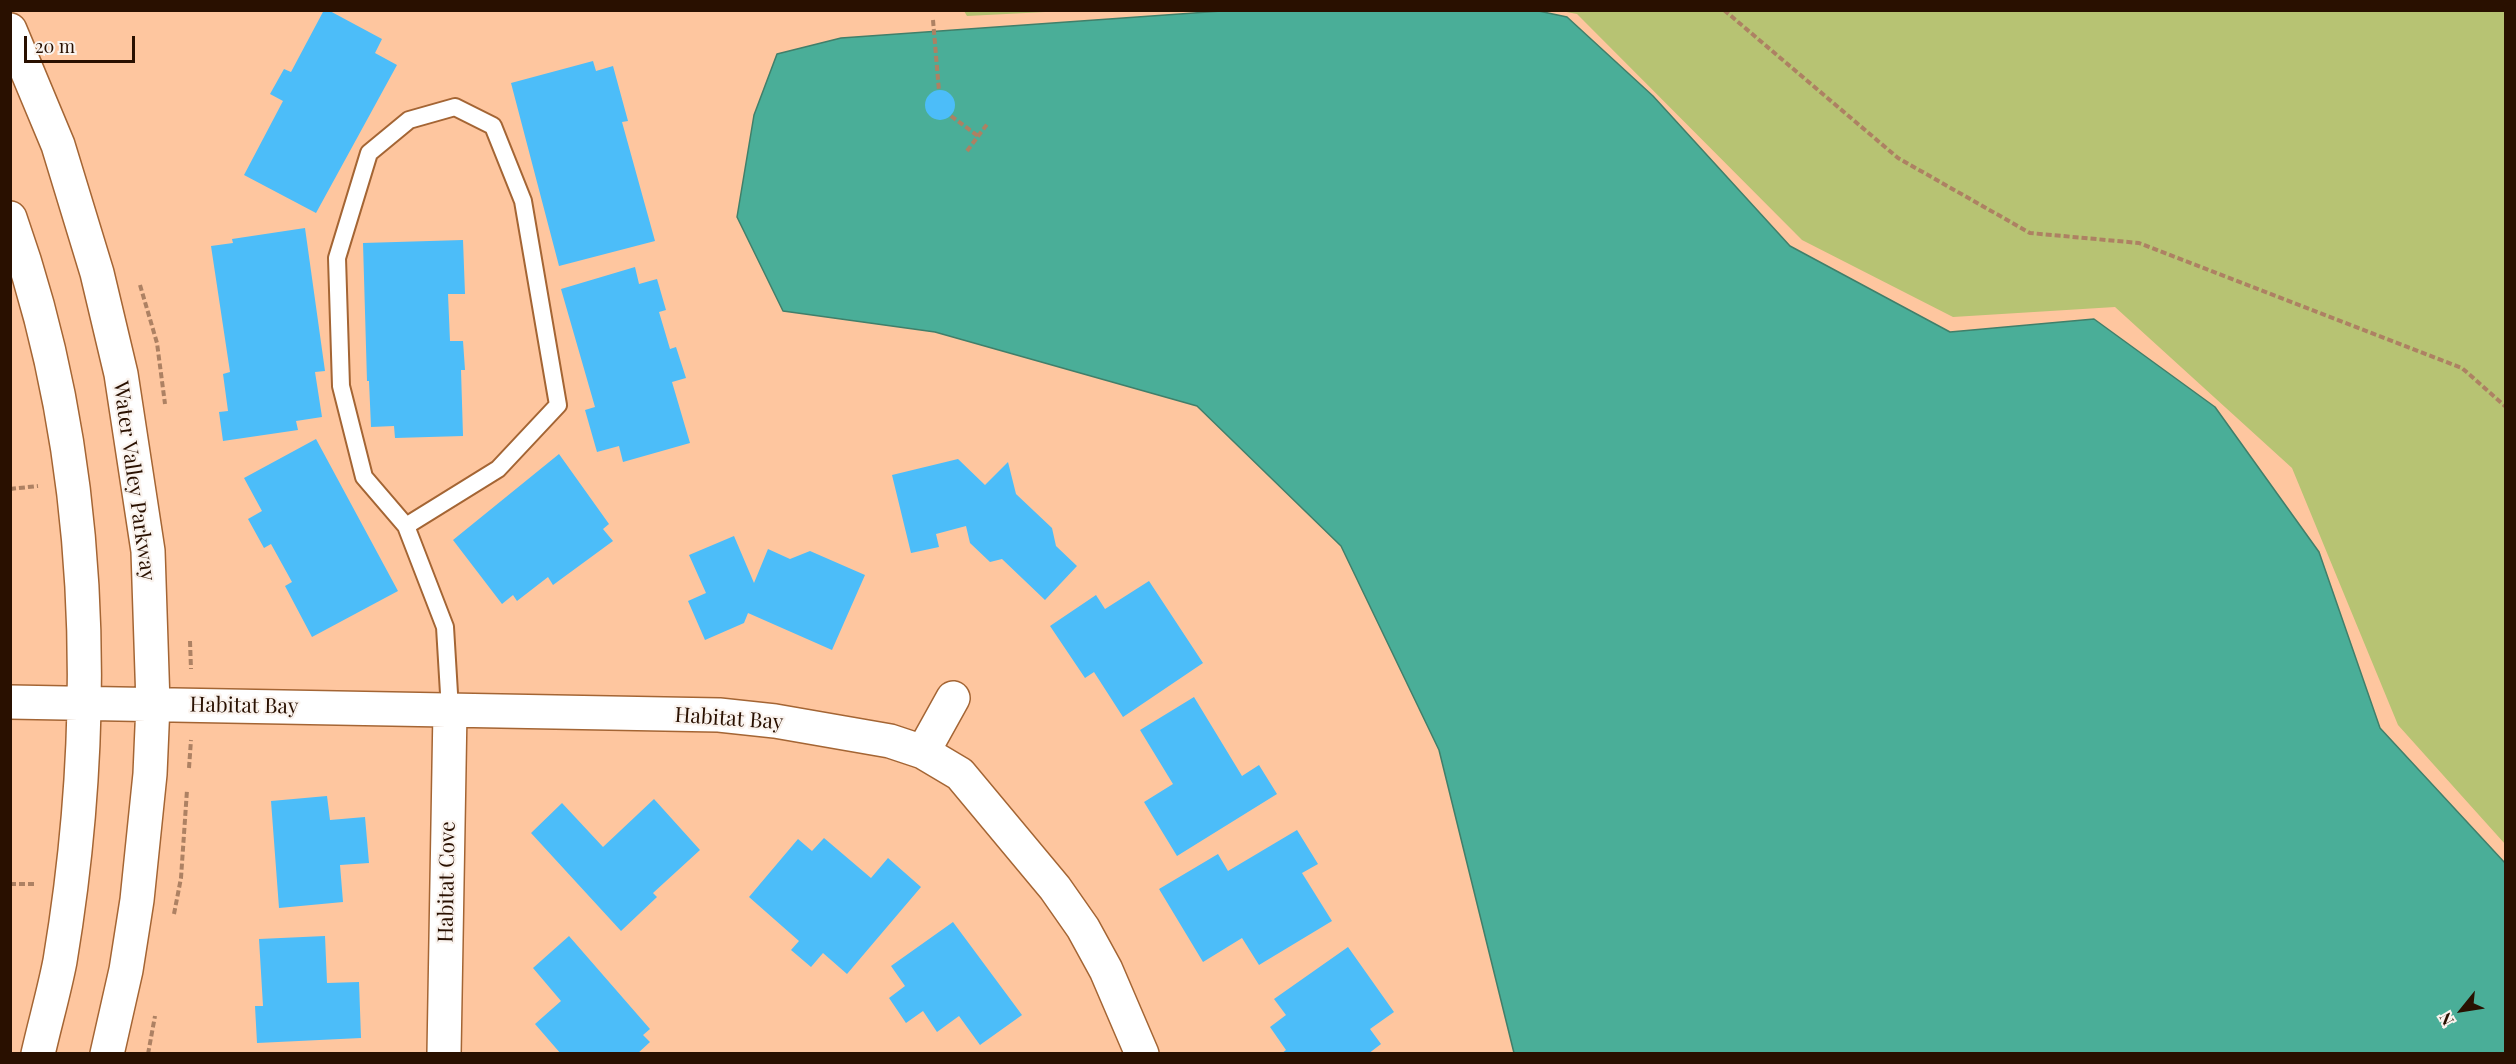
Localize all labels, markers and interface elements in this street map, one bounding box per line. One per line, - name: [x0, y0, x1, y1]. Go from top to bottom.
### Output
- scale bar: [27, 24, 138, 62]
- text: 20 m: [35, 34, 75, 58]
- street label: Water Valley Parkway: [107, 379, 161, 583]
- street label: Habitat Bay: [189, 692, 299, 720]
- street label: Habitat Bay: [674, 703, 784, 735]
- street label: Habitat Cove: [433, 821, 461, 943]
- north arrow: [2432, 980, 2492, 1040]
- text: N: [2434, 1009, 2458, 1030]

